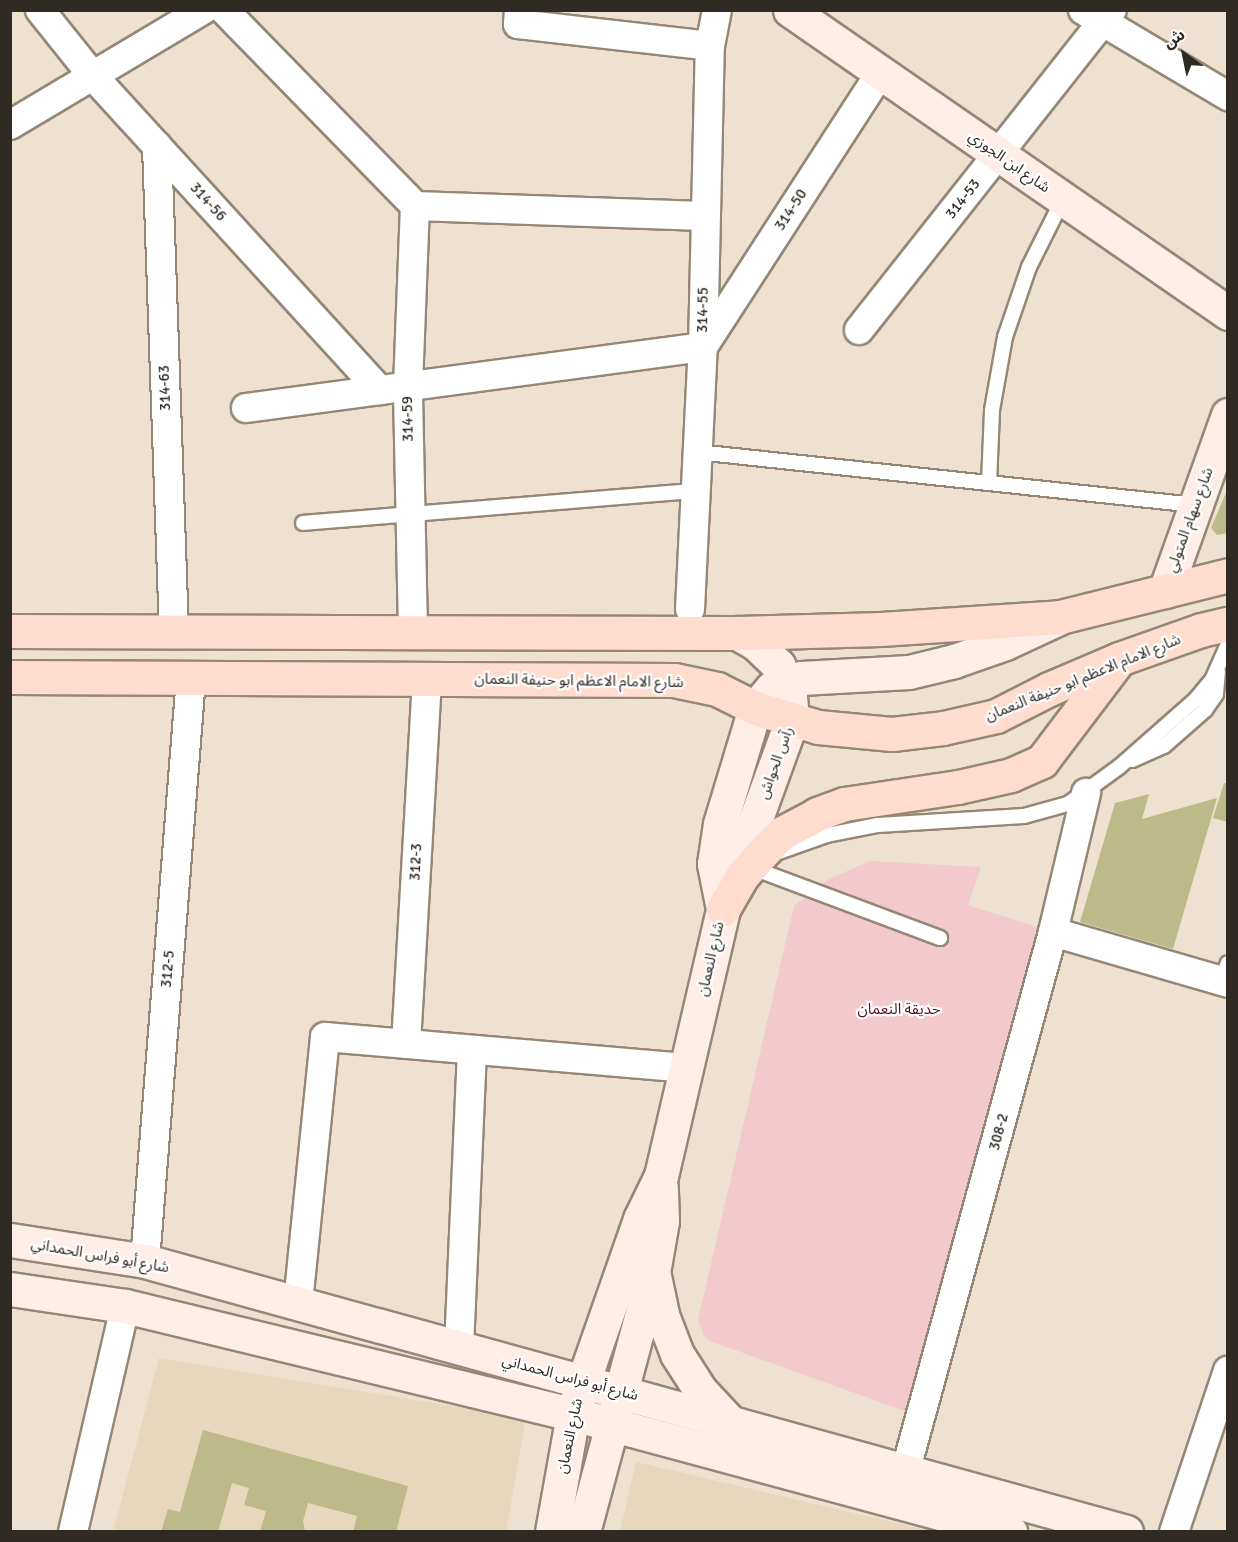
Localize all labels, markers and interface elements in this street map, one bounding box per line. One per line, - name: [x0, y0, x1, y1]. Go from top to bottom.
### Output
- north arrow: [1154, 24, 1214, 84]
- text: ش: [1160, 25, 1189, 53]
- street label: شارع ابن الجوزي: [965, 127, 1053, 197]
- street label: 314-53: [942, 175, 984, 223]
- street label: 314-56: [186, 179, 230, 225]
- street label: 314-50: [771, 186, 811, 234]
- street label: 314-55: [694, 287, 712, 333]
- street label: 314-63: [155, 365, 175, 411]
- street label: 314-59: [399, 396, 417, 442]
- street label: شارع سهام المتولي: [1163, 465, 1217, 575]
- street label: شارع الامام الاعظم ابو حنيفة النعمان: [983, 630, 1183, 726]
- street label: شارع الامام الاعظم ابو حنيفة النعمان: [474, 670, 684, 692]
- street label: رآس الحواش: [755, 724, 797, 802]
- street label: 312-3: [406, 843, 426, 881]
- street label: شارع النعمان: [694, 920, 728, 998]
- street label: 312-5: [157, 949, 179, 989]
- park label: حديقة النعمان: [857, 1001, 941, 1019]
- street label: 308-2: [985, 1111, 1013, 1153]
- street label: شارع أبو فراس الحمداني: [29, 1235, 171, 1277]
- street label: شارع أبو فراس الحمداني: [500, 1351, 640, 1405]
- street label: شارع النعمان: [553, 1397, 587, 1475]

